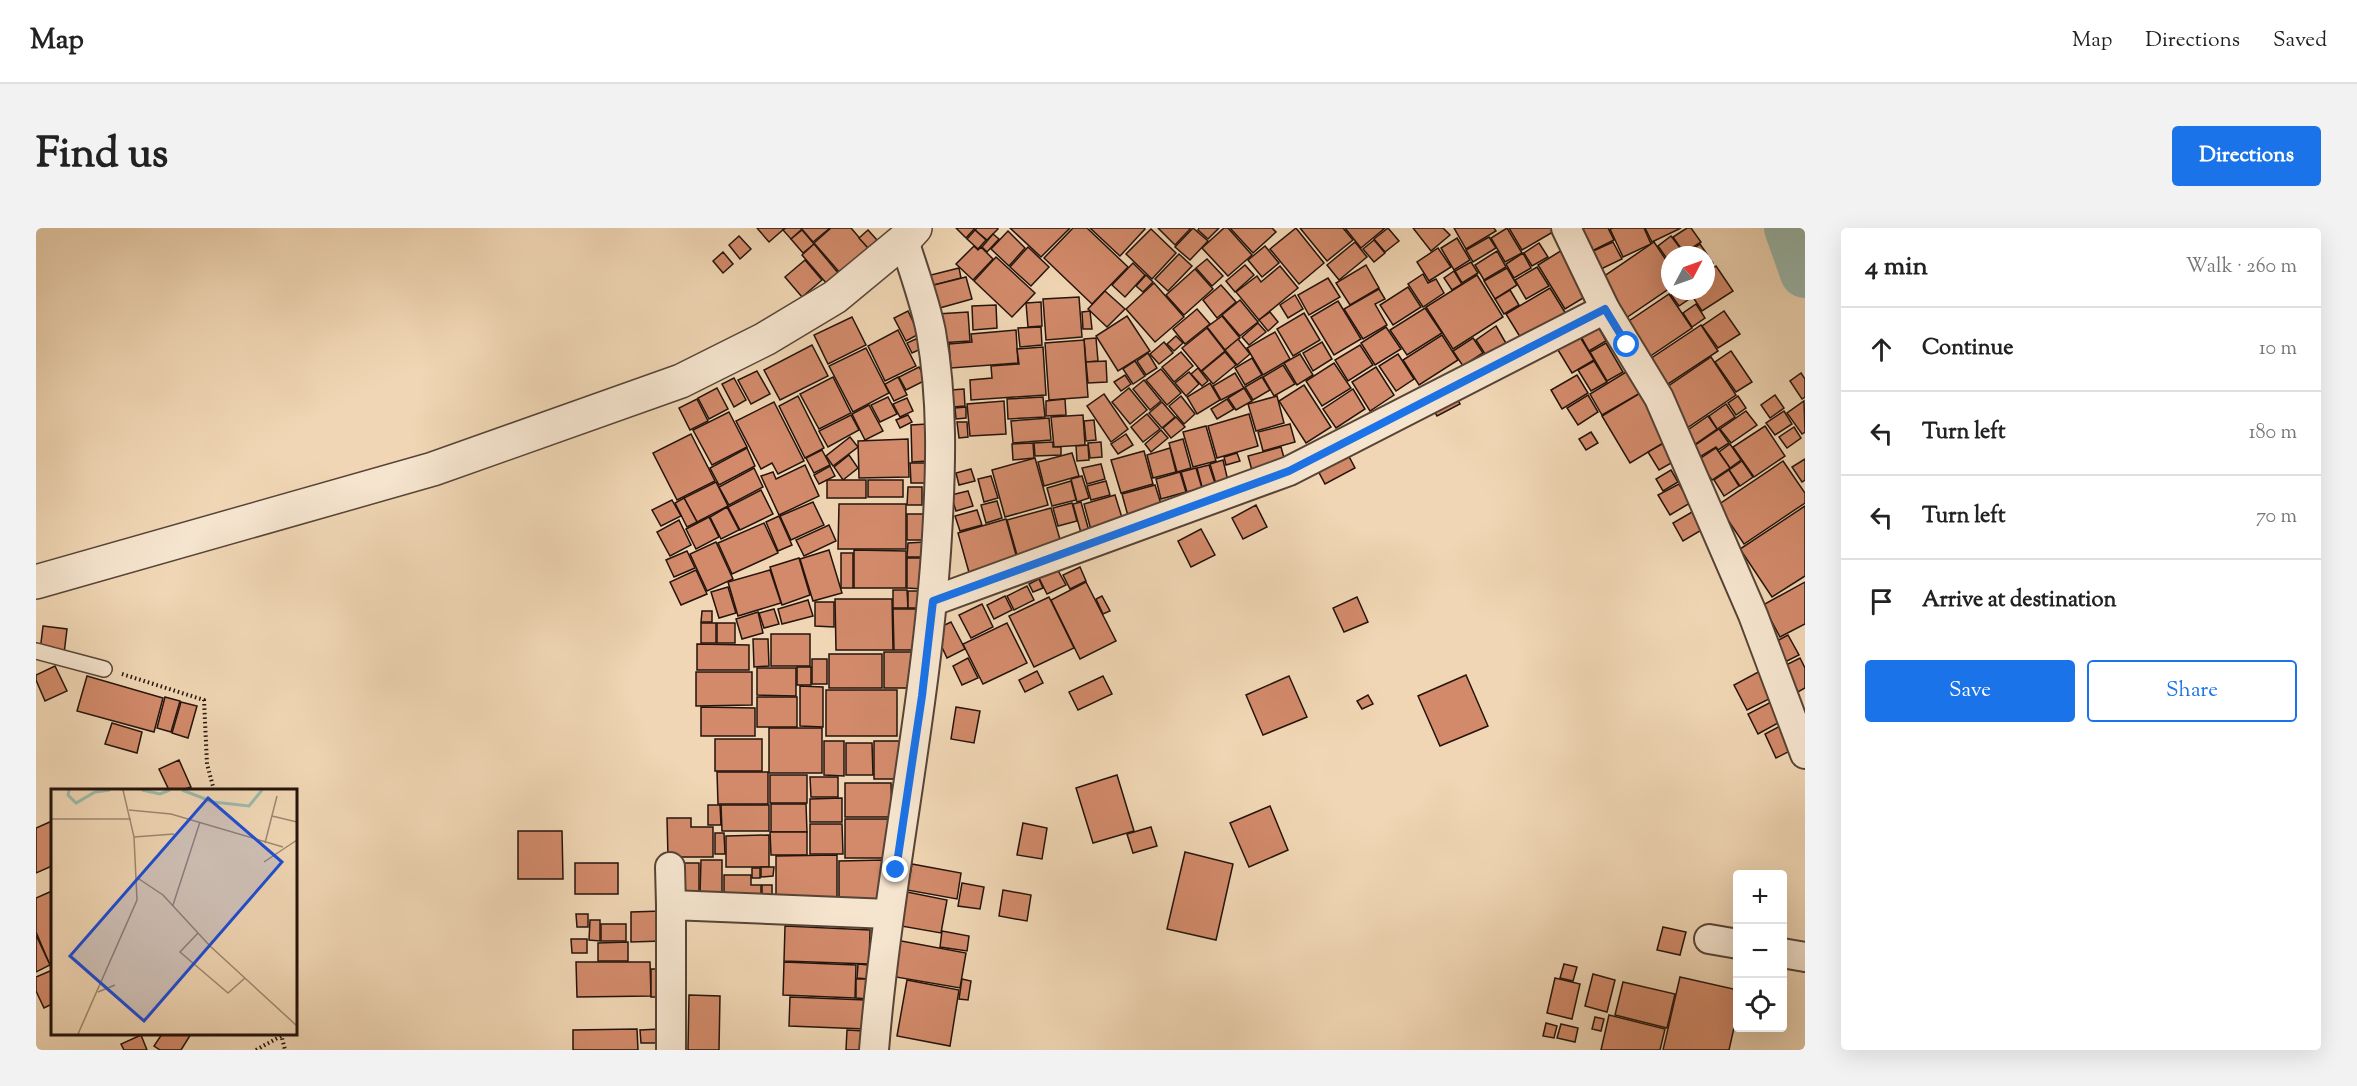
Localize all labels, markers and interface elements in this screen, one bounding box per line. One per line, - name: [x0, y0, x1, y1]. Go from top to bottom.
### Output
- text: Map: [30, 21, 84, 61]
- text: Map: [2072, 26, 2112, 56]
- text: Directions: [2145, 26, 2240, 56]
- text: Saved: [2273, 26, 2327, 56]
- text: Find us: [36, 126, 168, 186]
- button: Directions: [2172, 126, 2321, 186]
- north arrow: [1661, 246, 1715, 300]
- text: 4 min: [1865, 249, 1928, 286]
- text: Walk · 260 m: [2186, 253, 2297, 282]
- route start: [1613, 331, 1639, 357]
- icon: ahead: [1865, 333, 1898, 366]
- text: Continue: [1922, 333, 2013, 365]
- text: 10 m: [2259, 335, 2297, 364]
- icon: left: [1865, 417, 1898, 450]
- text: Turn left: [1922, 417, 2005, 449]
- text: 180 m: [2249, 419, 2297, 448]
- icon: left: [1865, 501, 1898, 534]
- text: Turn left: [1922, 501, 2005, 533]
- text: 70 m: [2256, 503, 2297, 532]
- icon: arrive: [1865, 585, 1898, 618]
- text: Arrive at destination: [1922, 585, 2117, 617]
- button: Save: [1865, 660, 2075, 722]
- button: Share: [2087, 660, 2297, 722]
- inset map: [51, 789, 297, 1035]
- route end: [882, 856, 908, 882]
- map controls: [1733, 870, 1787, 1032]
- button: +: [1733, 870, 1787, 924]
- button: −: [1733, 924, 1787, 978]
- button: locate: [1733, 978, 1787, 1032]

